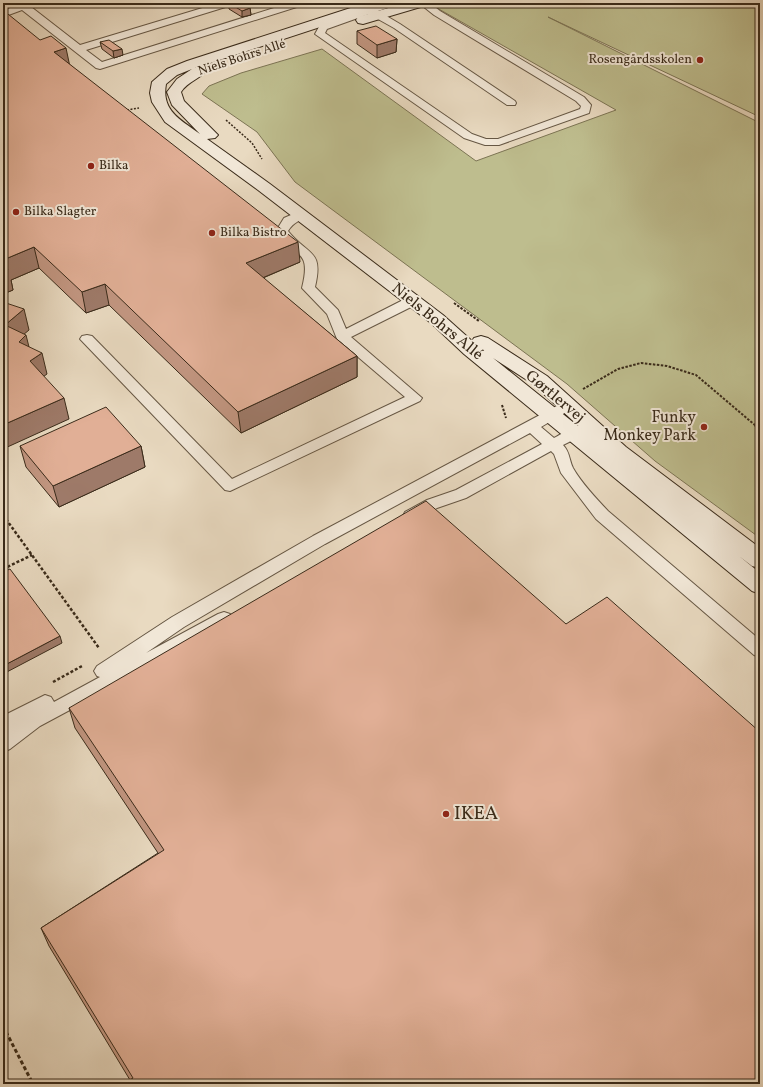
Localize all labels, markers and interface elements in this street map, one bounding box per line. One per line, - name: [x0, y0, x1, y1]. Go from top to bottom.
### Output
- street label: Niels Bohrs Allé: [196, 35, 288, 81]
- place label: Rosengårdsskolen: [588, 51, 692, 69]
- marker: Rosengårdsskolen: [695, 55, 705, 65]
- place label: Bilka: [99, 157, 128, 175]
- marker: Bilka: [86, 161, 96, 171]
- place label: Bilka Slagter: [24, 203, 97, 221]
- marker: Bilka Slagter: [11, 207, 21, 217]
- place label: Bilka Bistro: [220, 224, 287, 242]
- marker: Bilka Bistro: [207, 228, 217, 238]
- street label: Niels Bohrs Allé: [387, 278, 487, 366]
- street label: Gørtlervej: [520, 365, 590, 429]
- place label: Funky Monkey Park: [603, 407, 696, 447]
- marker: Funky Monkey Park: [699, 422, 709, 432]
- place label: IKEA: [454, 801, 498, 827]
- marker: IKEA: [441, 809, 451, 819]

